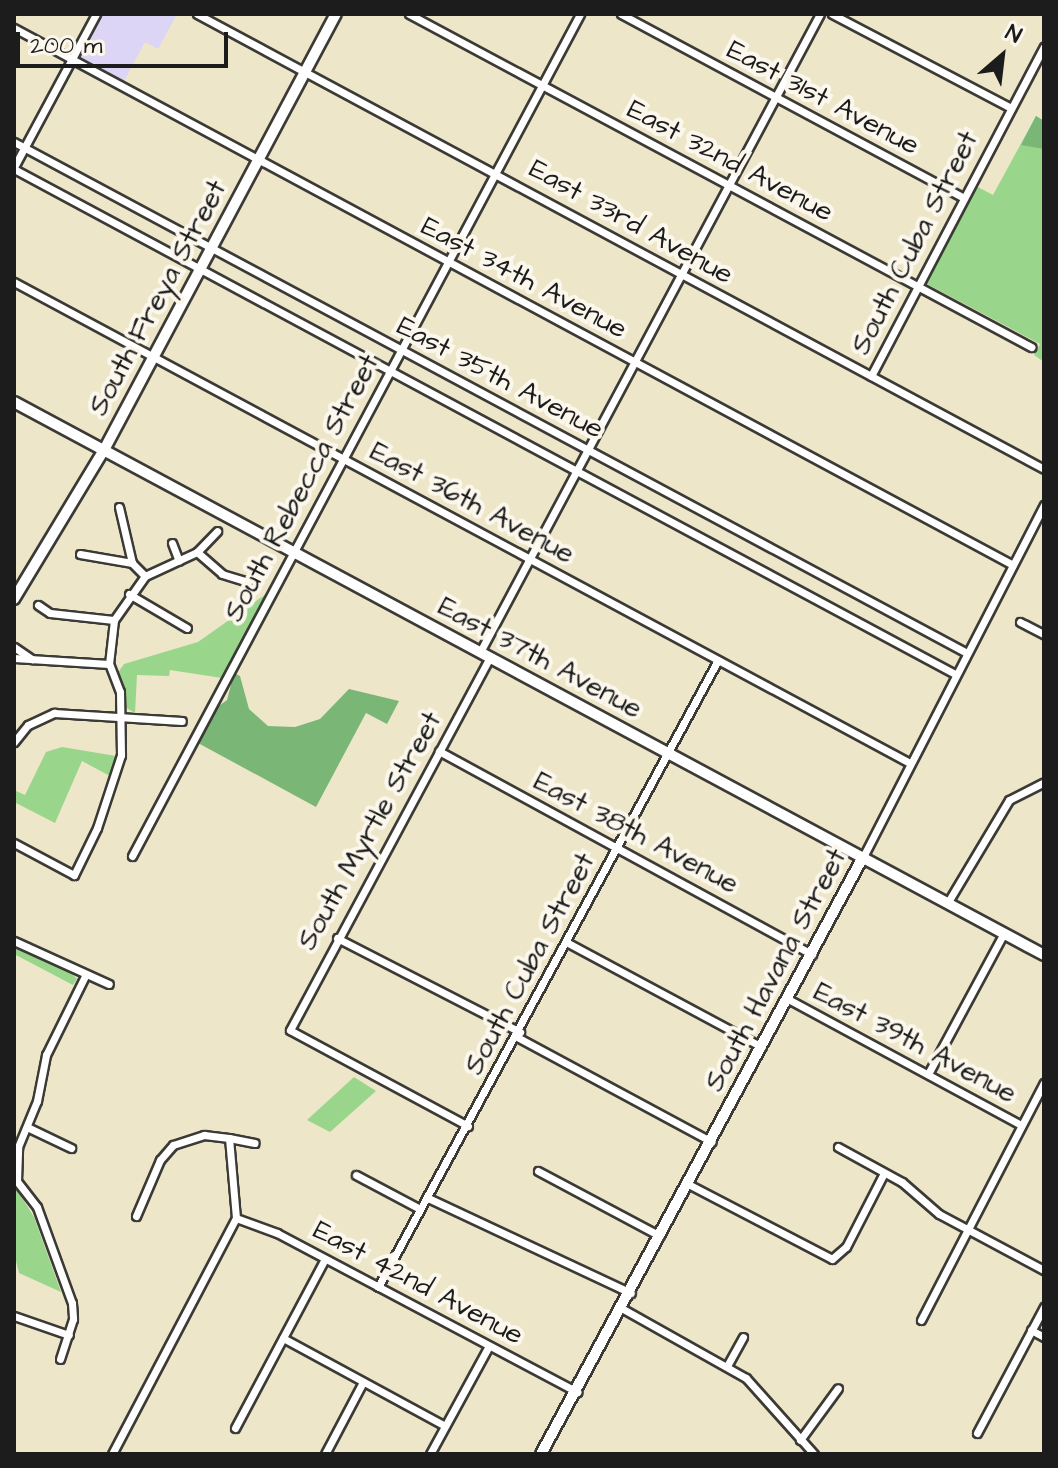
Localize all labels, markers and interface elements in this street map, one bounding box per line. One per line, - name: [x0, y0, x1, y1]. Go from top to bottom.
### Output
- scale bar: [20, 16, 232, 66]
- north arrow: [962, 16, 1042, 96]
- text: N: [1000, 17, 1027, 51]
- text: 200 m: [30, 29, 102, 63]
- street label: East 31st Avenue: [721, 33, 925, 163]
- street label: East 32nd Avenue: [621, 93, 839, 229]
- street label: South Cuba Street: [844, 126, 986, 360]
- street label: East 33rd Avenue: [523, 152, 739, 292]
- street label: South Freya Street: [82, 175, 234, 421]
- street label: East 34th Avenue: [415, 210, 633, 346]
- street label: East 35th Avenue: [391, 309, 609, 447]
- street label: South Rebecca Street: [217, 349, 387, 627]
- street label: East 36th Avenue: [364, 435, 580, 571]
- street label: East 37th Avenue: [432, 590, 648, 726]
- street label: South Myrtle Street: [291, 706, 449, 956]
- street label: East 38th Avenue: [528, 765, 744, 901]
- street label: South Havana Street: [698, 843, 854, 1097]
- street label: South Cuba Street: [457, 848, 603, 1080]
- street label: East 39th Avenue: [808, 975, 1022, 1111]
- street label: East 42nd Avenue: [307, 1213, 529, 1353]

